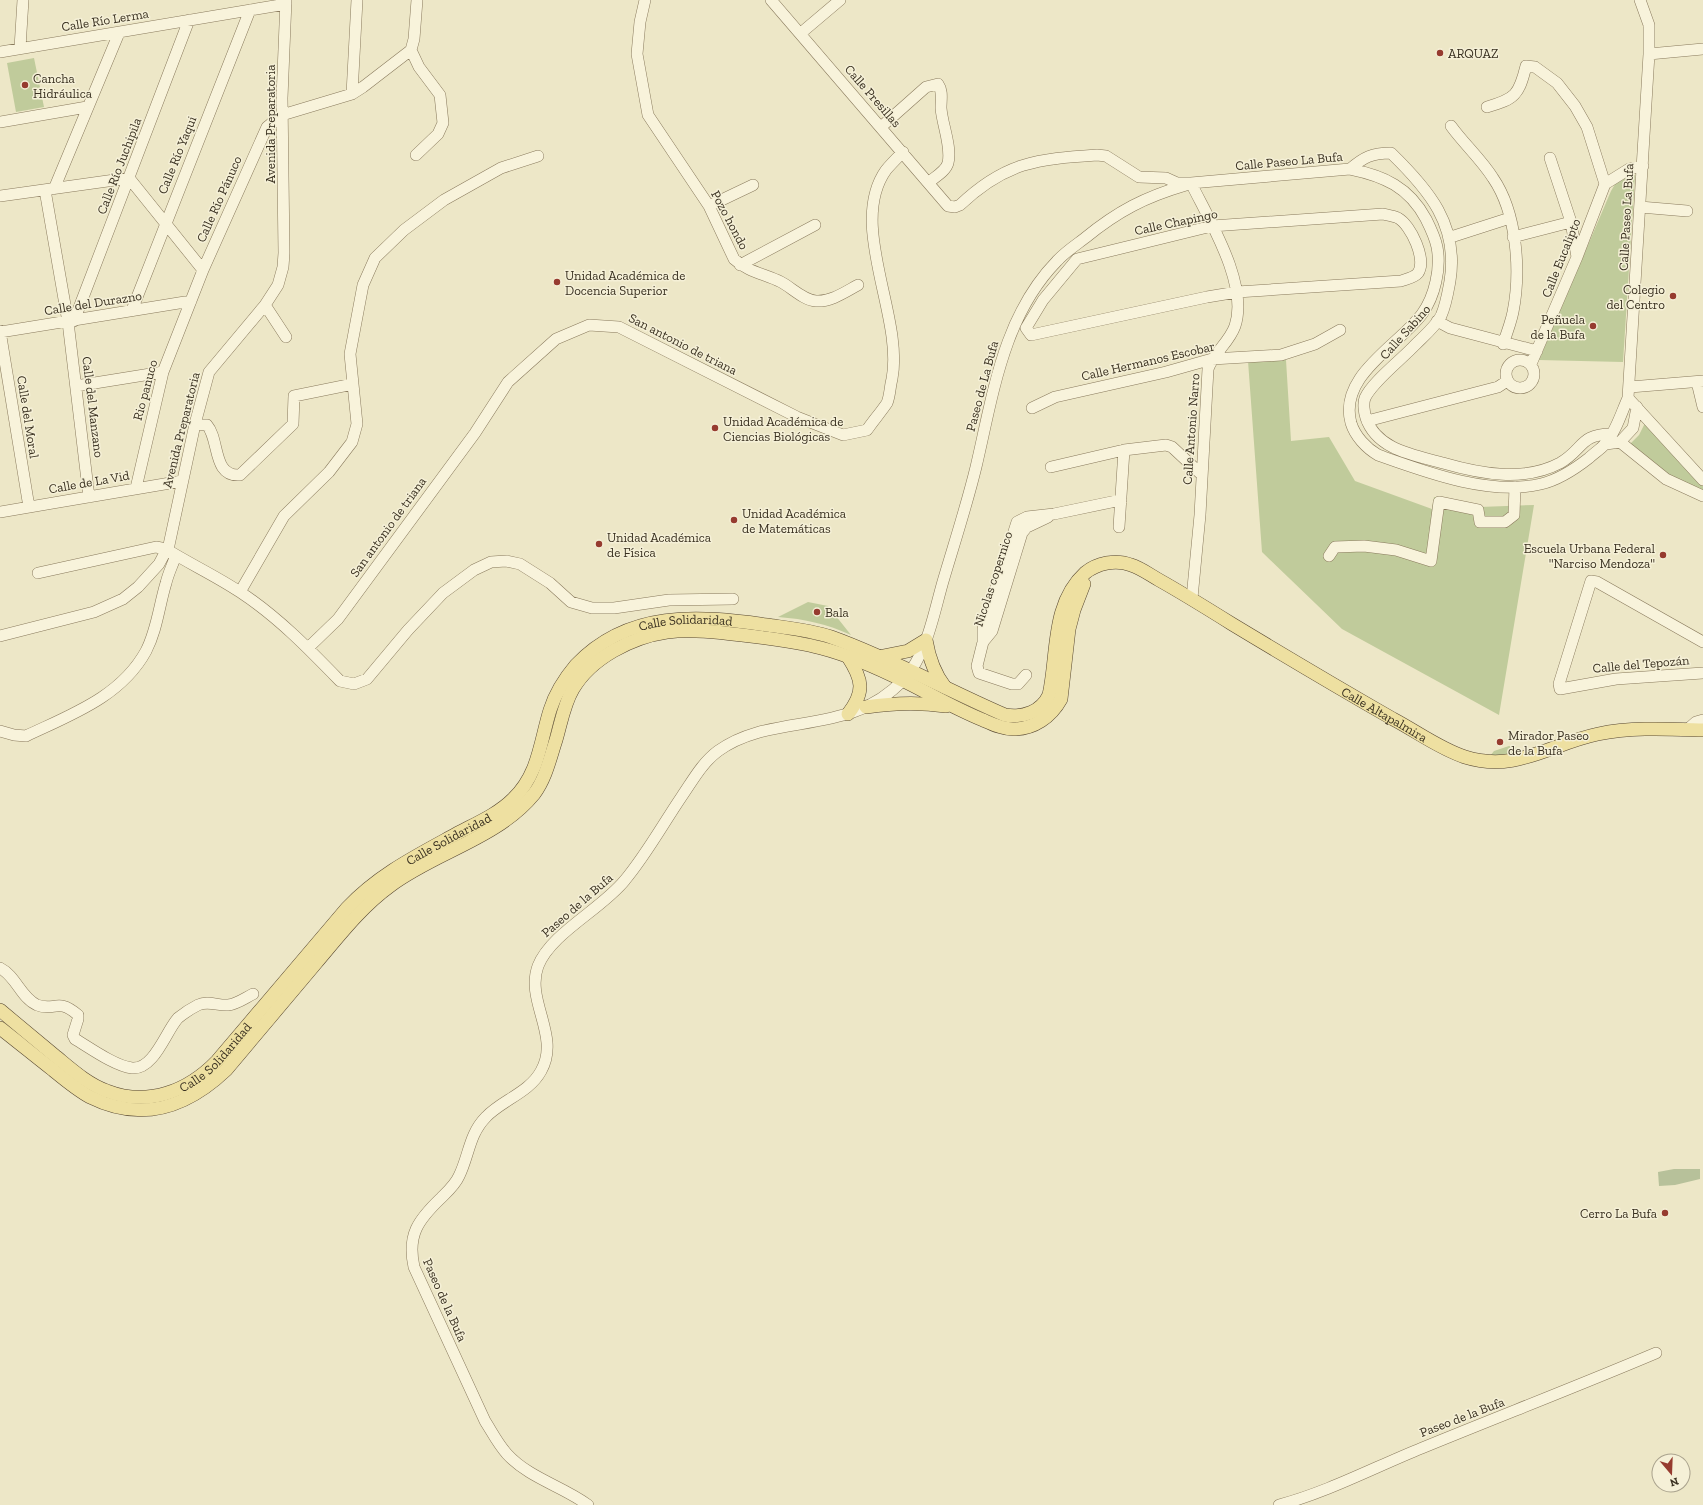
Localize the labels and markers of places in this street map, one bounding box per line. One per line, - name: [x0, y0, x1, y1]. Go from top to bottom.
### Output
- place label: ARQUAZ: [1448, 46, 1499, 61]
- marker: ARQUAZ: [1435, 48, 1445, 58]
- place label: Cancha Hidráulica: [33, 71, 93, 101]
- marker: Cancha Hidráulica: [20, 80, 30, 90]
- place label: Unidad Académica de Docencia Superior: [565, 268, 685, 298]
- marker: Unidad Académica de Docencia Superior: [552, 277, 562, 287]
- place label: Colegio del Centro: [1606, 282, 1665, 312]
- marker: Colegio del Centro: [1668, 291, 1678, 301]
- place label: Peñuela de la Bufa: [1531, 312, 1586, 342]
- marker: Peñuela de la Bufa: [1588, 321, 1598, 331]
- place label: Unidad Académica de Ciencias Biológicas: [723, 414, 843, 444]
- marker: Unidad Académica de Ciencias Biológicas: [710, 423, 720, 433]
- place label: Unidad Académica de Matemáticas: [742, 506, 847, 536]
- marker: Unidad Académica de Matemáticas: [729, 515, 739, 525]
- place label: Unidad Académica de Física: [607, 530, 712, 560]
- marker: Unidad Académica de Física: [594, 539, 604, 549]
- place label: Escuela Urbana Federal "Narciso Mendoza": [1524, 541, 1656, 571]
- marker: Escuela Urbana Federal "Narciso Mendoza": [1658, 550, 1668, 560]
- place label: Bala: [825, 605, 850, 620]
- marker: Bala: [812, 607, 822, 617]
- place label: Mirador Paseo de la Bufa: [1508, 728, 1589, 758]
- marker: Mirador Paseo de la Bufa: [1495, 737, 1505, 747]
- place label: Cerro La Bufa: [1580, 1206, 1658, 1221]
- marker: Cerro La Bufa: [1660, 1208, 1670, 1218]

